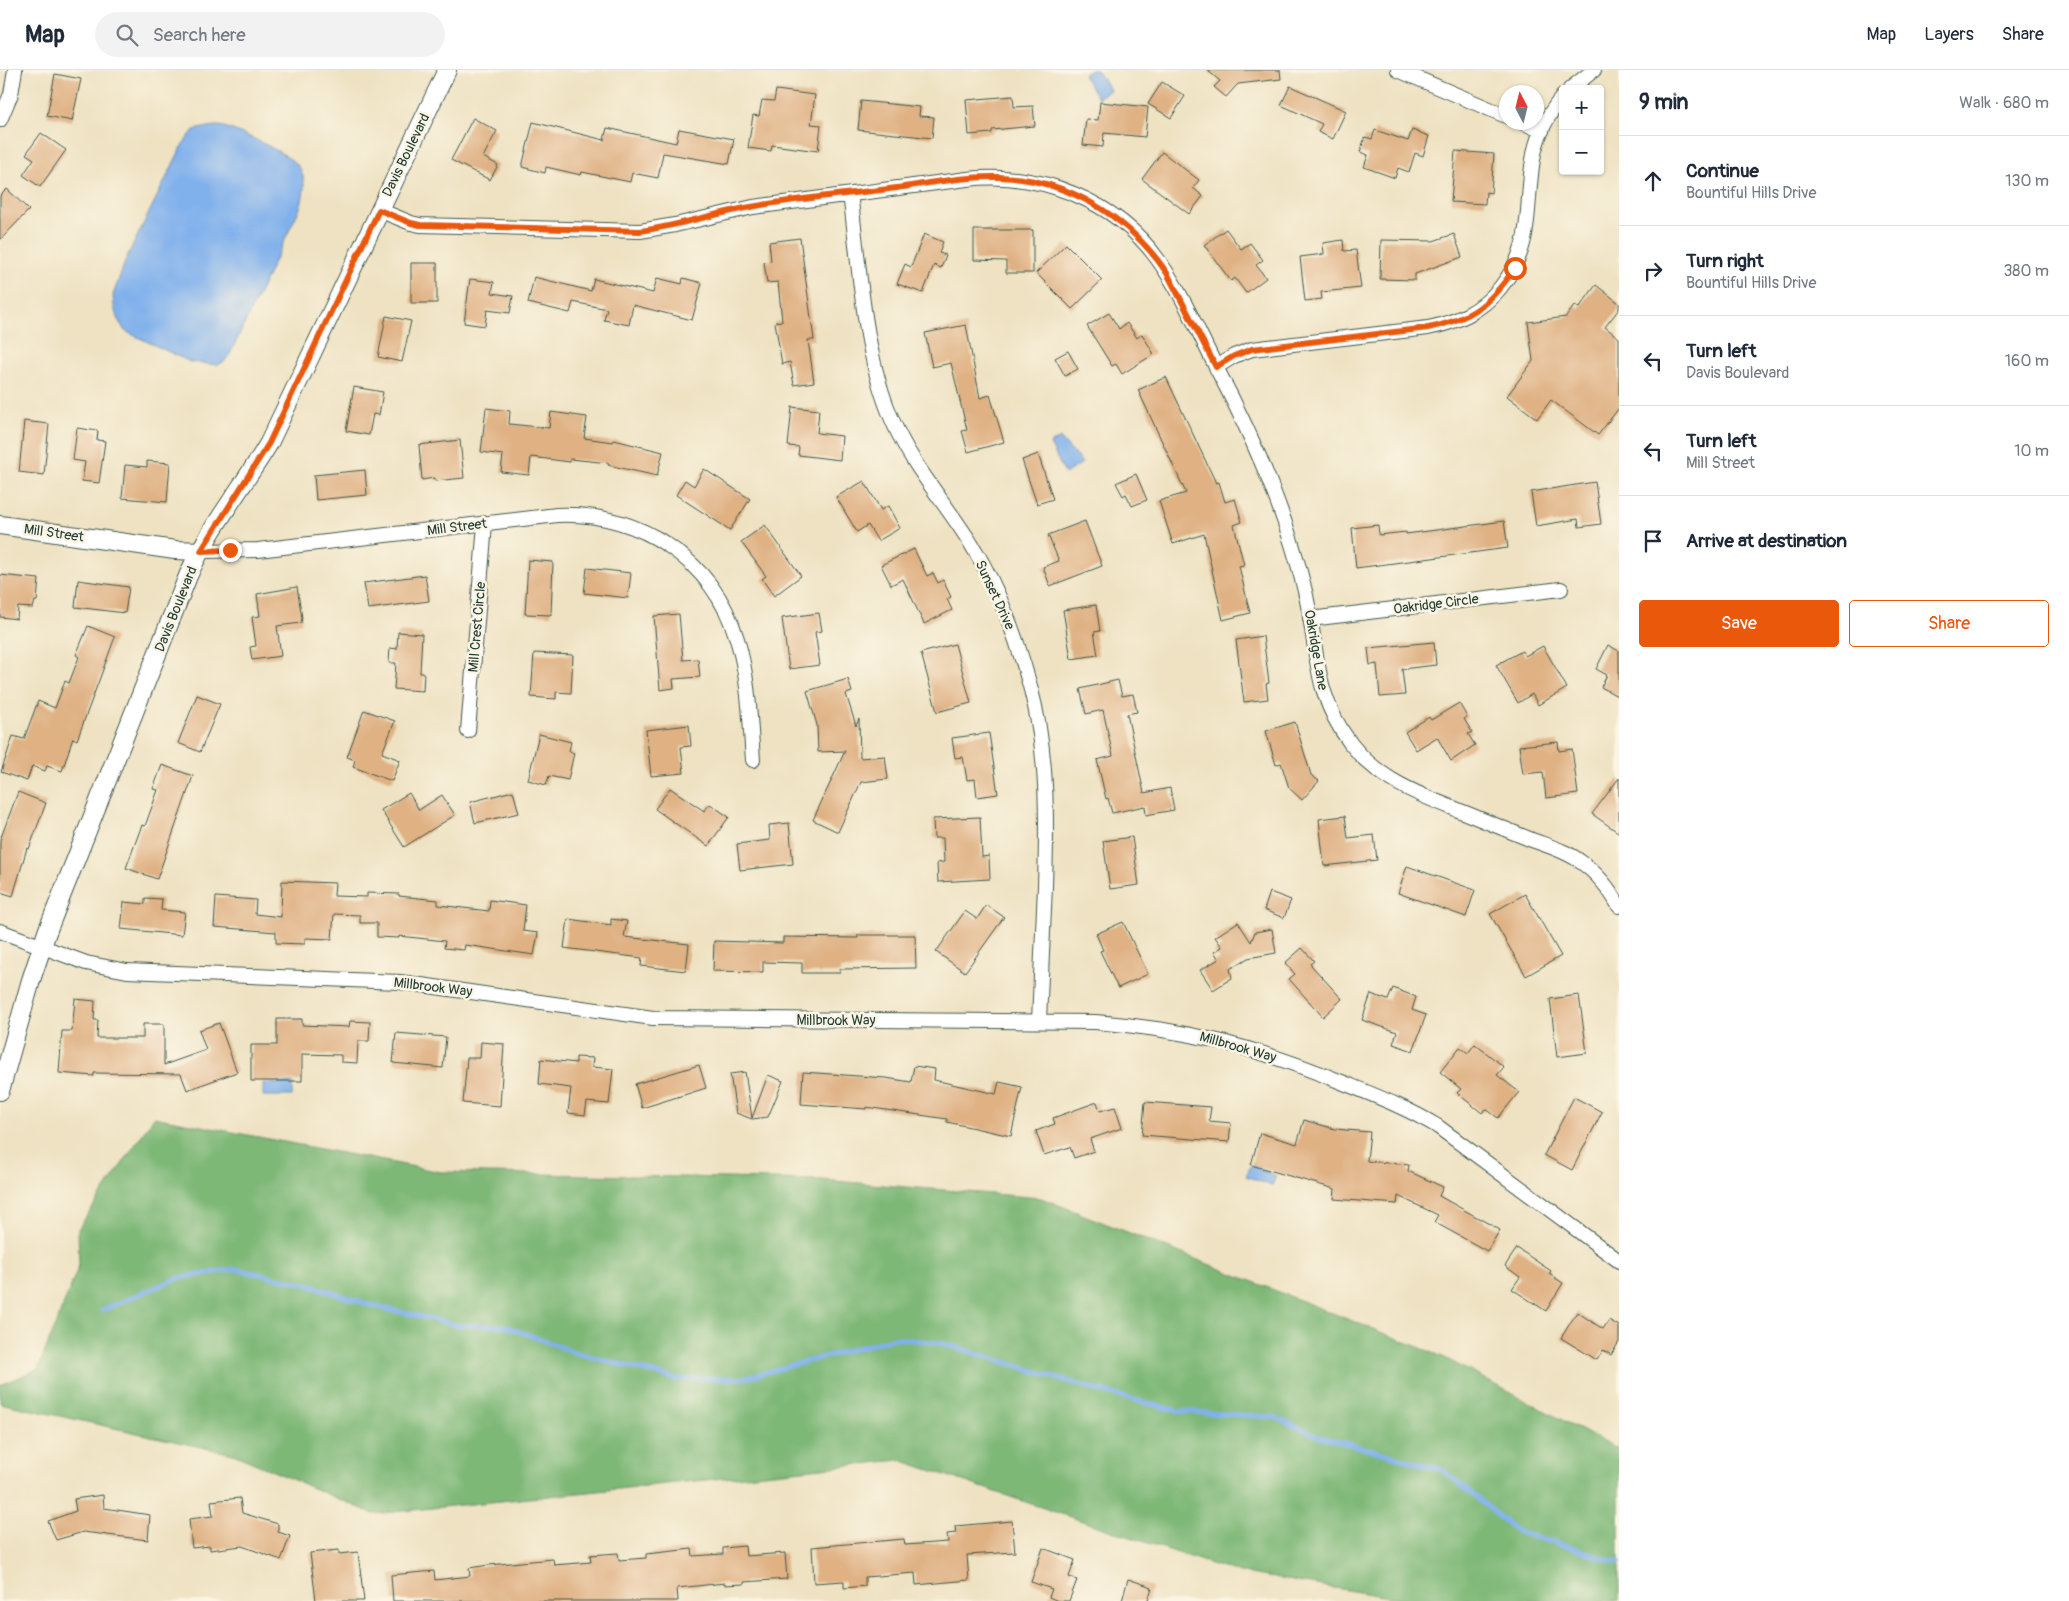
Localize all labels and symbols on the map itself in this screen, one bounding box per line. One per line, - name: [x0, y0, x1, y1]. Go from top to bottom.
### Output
- north arrow: [1499, 85, 1544, 130]
- street label: Davis Boulevard: [379, 110, 434, 199]
- route start: [1504, 257, 1527, 280]
- street label: Mill Street: [426, 515, 488, 539]
- street label: Mill Street: [23, 520, 85, 546]
- route end: [219, 539, 242, 562]
- street label: Sunset Drive: [972, 558, 1019, 632]
- street label: Davis Boulevard: [151, 564, 201, 654]
- street label: Mill Crest Circle: [465, 581, 489, 673]
- street label: Oakridge Circle: [1392, 590, 1480, 618]
- street label: Oakridge Lane: [1301, 608, 1331, 692]
- street label: Millbrook Way: [393, 974, 473, 1000]
- street label: Millbrook Way: [796, 1012, 876, 1029]
- street label: Millbrook Way: [1198, 1028, 1278, 1066]

